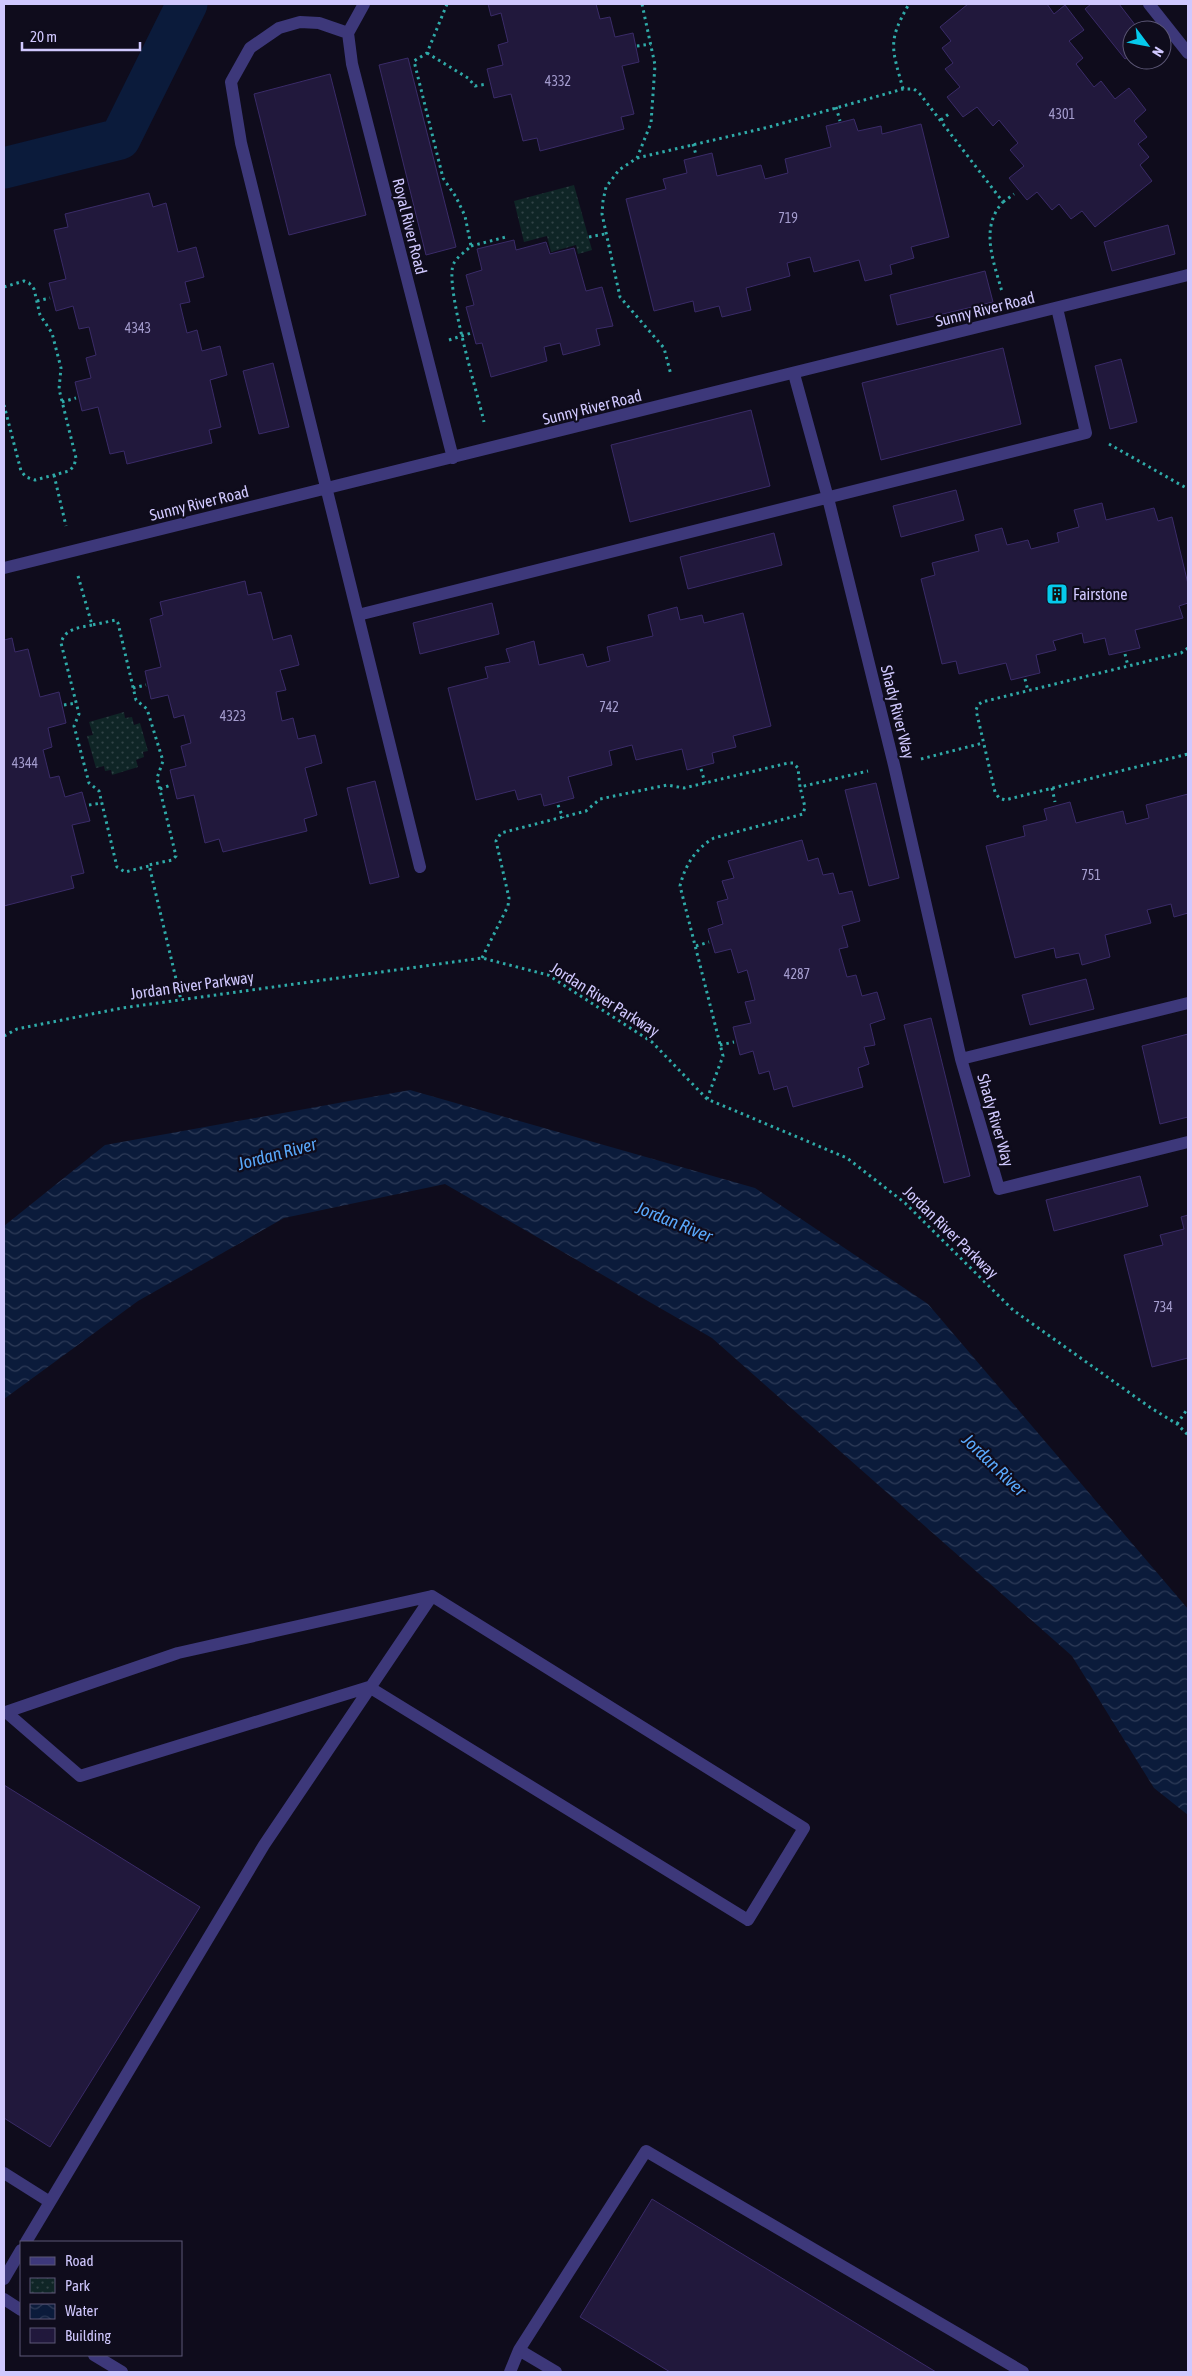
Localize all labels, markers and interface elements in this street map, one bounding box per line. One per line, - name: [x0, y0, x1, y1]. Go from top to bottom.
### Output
- scale bar: [22, 20, 140, 52]
- north arrow: [1122, 20, 1172, 70]
- text: 20 m: [30, 28, 57, 45]
- text: N: [1149, 44, 1167, 60]
- house number: 4332: [545, 73, 571, 89]
- house number: 4301: [1049, 106, 1075, 122]
- street label: Royal River Road: [388, 176, 431, 276]
- house number: 719: [778, 210, 798, 226]
- street label: Sunny River Road: [934, 288, 1037, 331]
- house number: 4343: [125, 320, 151, 336]
- street label: Sunny River Road: [541, 386, 644, 429]
- street label: Sunny River Road: [148, 482, 251, 525]
- building icon: Fairstone: [1045, 582, 1069, 606]
- place label: Fairstone: [1073, 585, 1128, 603]
- street label: Shady River Way: [877, 663, 918, 761]
- house number: 742: [599, 699, 619, 715]
- house number: 4323: [220, 708, 246, 724]
- house number: 4344: [12, 755, 39, 771]
- house number: 751: [1081, 867, 1101, 883]
- street label: Jordan River Parkway: [547, 958, 663, 1041]
- house number: 4287: [784, 966, 810, 982]
- street label: Jordan River Parkway: [129, 967, 256, 1004]
- street label: Shady River Way: [973, 1072, 1018, 1169]
- water label: Jordan River: [234, 1133, 319, 1174]
- street label: Jordan River Parkway: [899, 1182, 1002, 1283]
- water label: Jordan River: [632, 1196, 716, 1247]
- house number: 734: [1153, 1299, 1173, 1315]
- water label: Jordan River: [957, 1428, 1031, 1501]
- legend: [20, 2241, 182, 2356]
- text: Road: [65, 2252, 94, 2269]
- text: Park: [65, 2277, 90, 2294]
- text: Water: [65, 2302, 98, 2319]
- text: Building: [65, 2327, 111, 2344]

